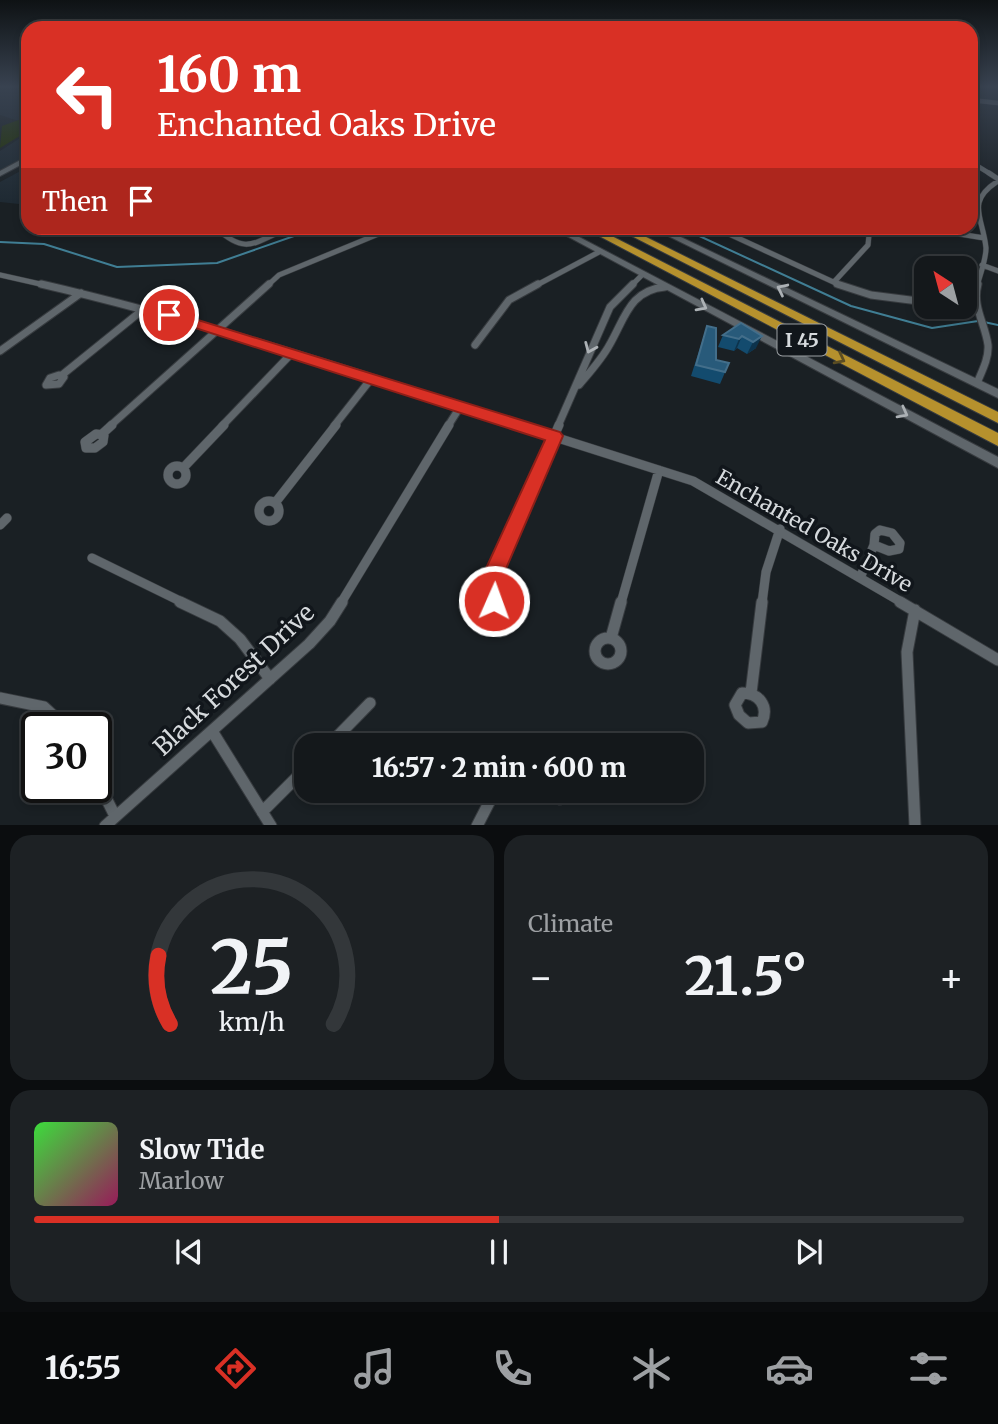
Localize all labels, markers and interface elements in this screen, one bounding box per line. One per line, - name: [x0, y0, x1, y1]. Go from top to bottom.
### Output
- text: 160 m: [157, 44, 301, 105]
- icon: left: [42, 49, 133, 140]
- text: Enchanted Oaks Drive: [157, 105, 496, 145]
- icon: arrive: [122, 182, 160, 220]
- text: Then: [42, 185, 108, 218]
- north arrow: [914, 256, 976, 318]
- map controls: [914, 256, 977, 319]
- one-way arrow: [777, 284, 789, 298]
- pin: [139, 285, 199, 345]
- icon: arrive: [150, 296, 188, 334]
- one-way arrow: [695, 298, 707, 311]
- road number: I 45: [778, 324, 826, 356]
- one-way arrow: [585, 342, 599, 354]
- one-way arrow: [833, 351, 845, 365]
- one-way arrow: [896, 405, 908, 418]
- street label: Enchanted Oaks Drive: [711, 463, 917, 598]
- position arrow: [457, 564, 531, 638]
- street label: Black Forest Drive: [147, 597, 321, 762]
- speed limit sign: 30: [21, 712, 112, 803]
- text: 16:57 · 2 min · 600 m: [372, 751, 626, 784]
- text: Climate: [528, 909, 613, 938]
- text: 25: [210, 922, 294, 1014]
- text: 21.5°: [685, 944, 807, 1009]
- text: −: [528, 954, 553, 1001]
- text: +: [939, 954, 964, 1001]
- text: km/h: [219, 1005, 285, 1037]
- text: Slow Tide: [139, 1133, 265, 1166]
- text: Marlow: [139, 1166, 224, 1195]
- icon: previous: [170, 1233, 208, 1271]
- icon: pause: [480, 1233, 518, 1271]
- icon: next: [790, 1233, 828, 1271]
- icon: directions: [211, 1344, 260, 1393]
- icon: music: [350, 1344, 399, 1393]
- icon: phone: [488, 1344, 537, 1393]
- icon: climate: [627, 1344, 676, 1393]
- icon: car: [765, 1344, 814, 1393]
- icon: filters: [904, 1344, 953, 1393]
- text: 16:55: [45, 1348, 121, 1388]

